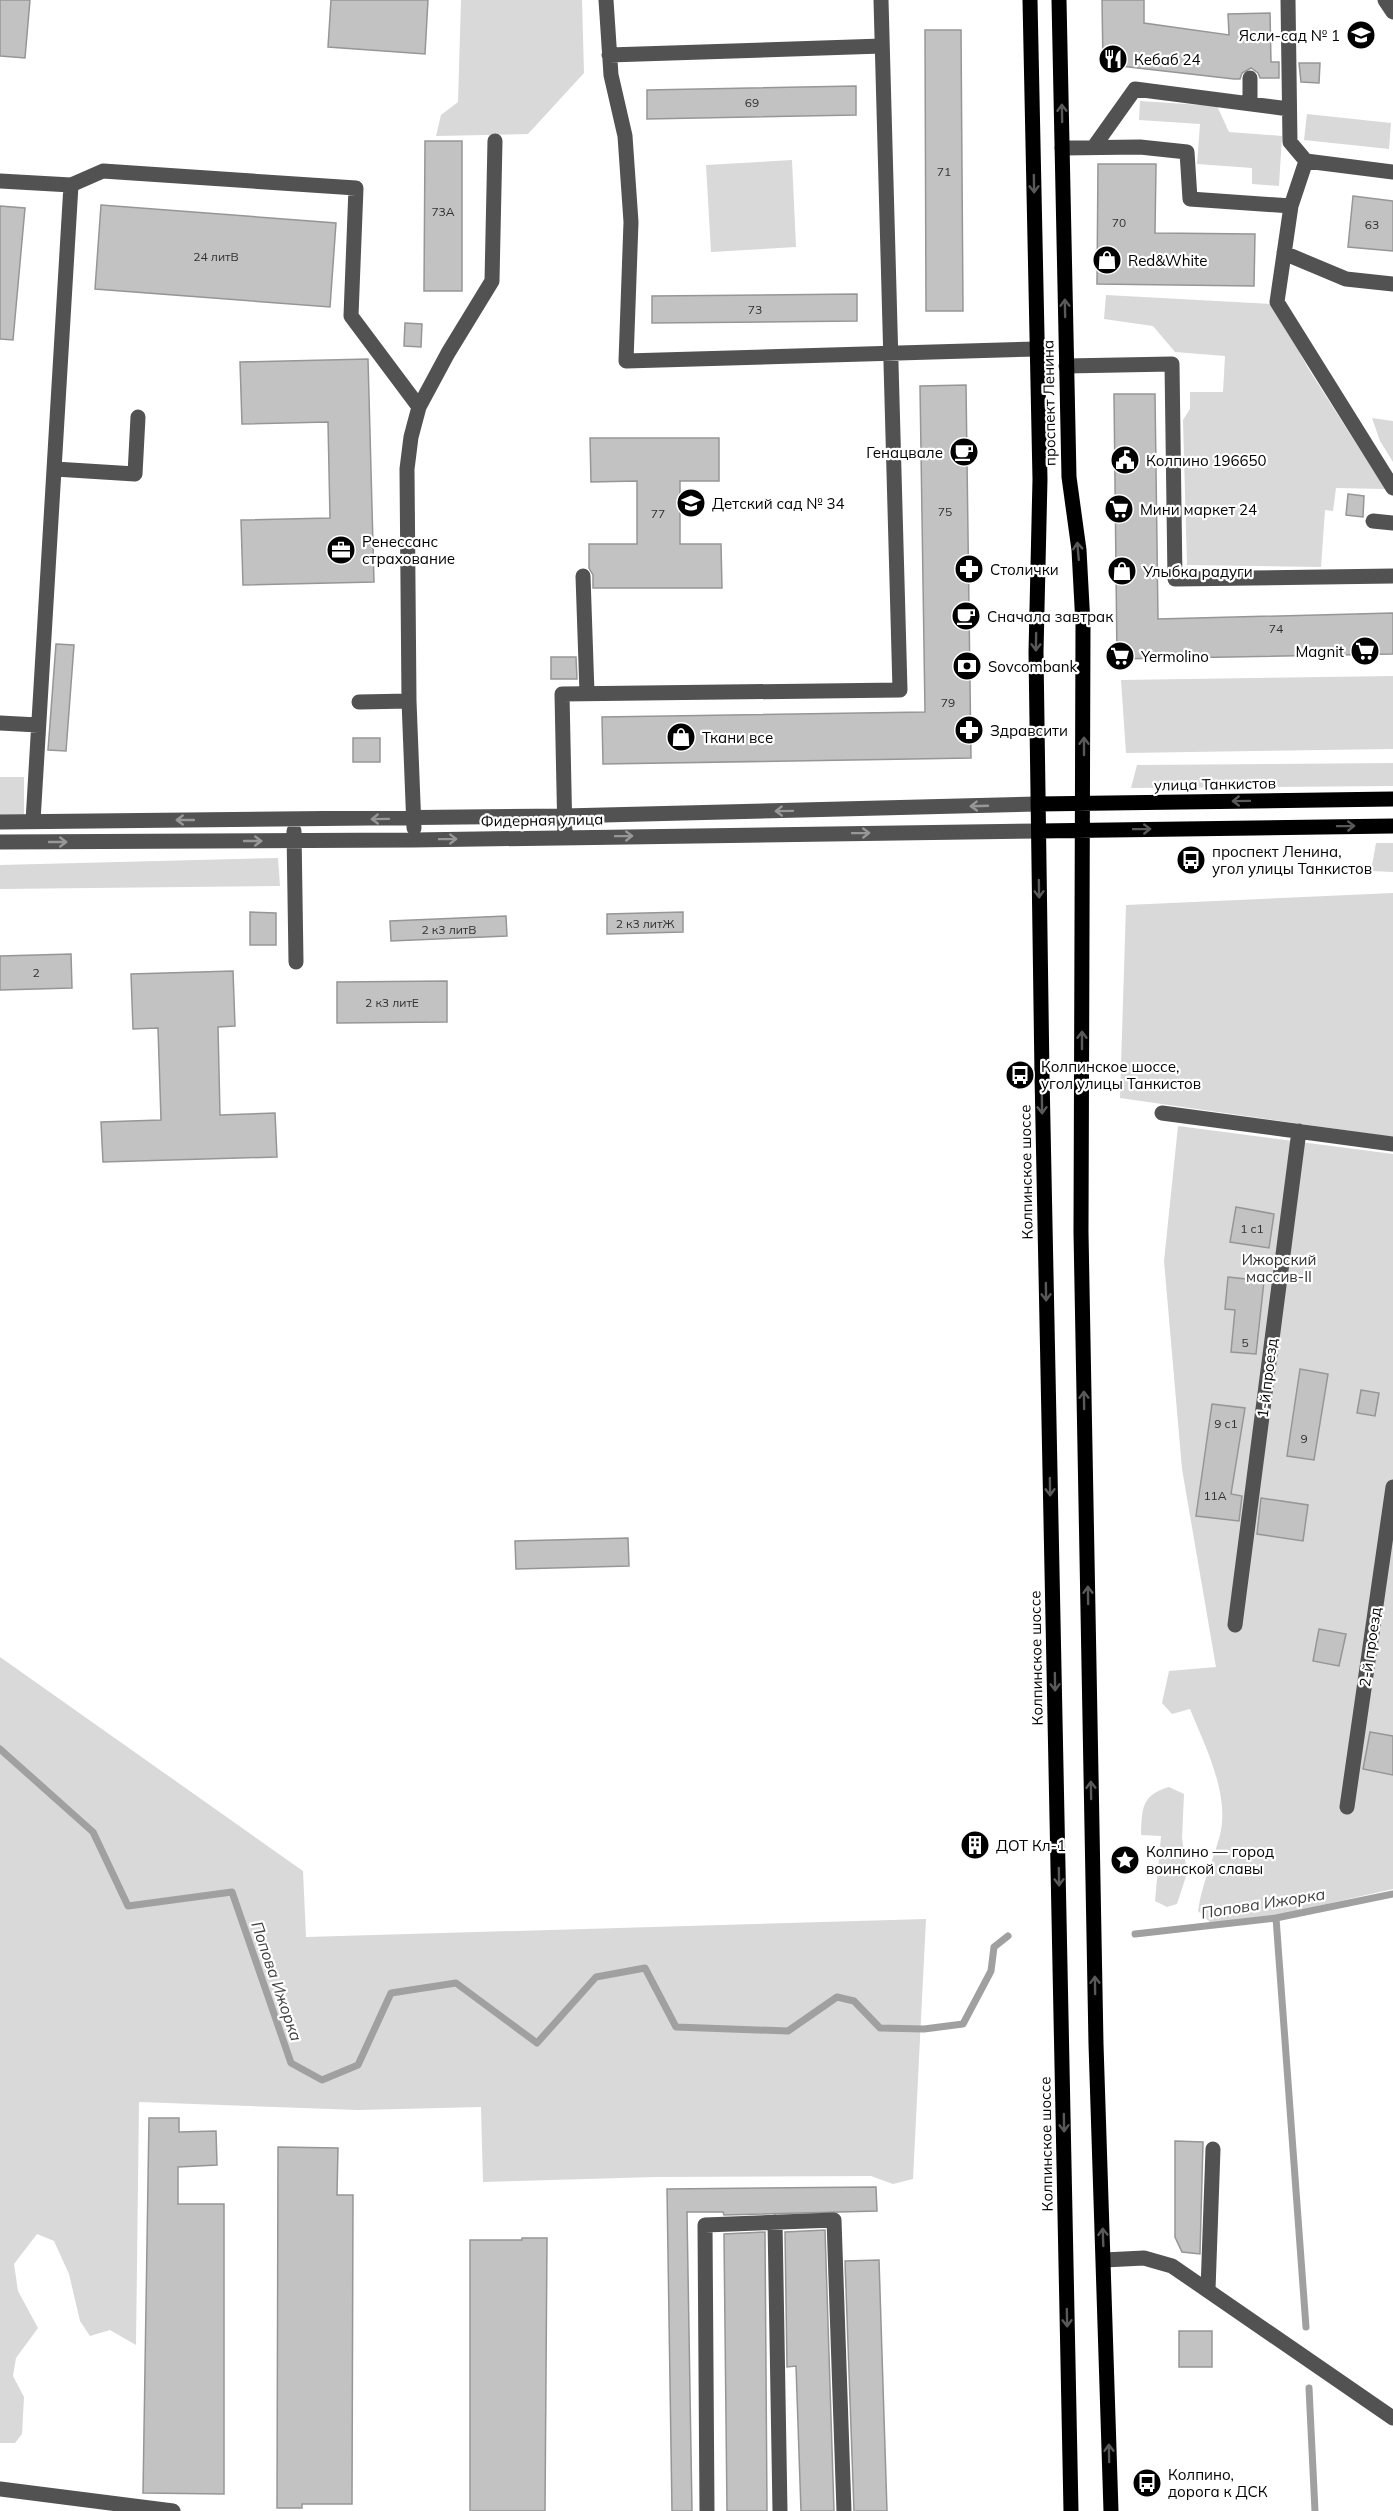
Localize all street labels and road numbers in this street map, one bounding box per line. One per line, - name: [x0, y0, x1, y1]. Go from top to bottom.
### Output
- street label: проспект Ленина: [1038, 340, 1060, 466]
- street label: улица Танкистов: [1154, 773, 1276, 795]
- street label: Фидерная улица: [481, 809, 603, 831]
- street label: Колпинское шоссе: [1015, 1104, 1037, 1240]
- street label: 1-й проезд: [1253, 1337, 1281, 1419]
- street label: Колпинское шоссе: [1025, 1590, 1047, 1726]
- street label: 2-й проезд: [1355, 1606, 1385, 1688]
- street label: Колпинское шоссе: [1035, 2076, 1057, 2212]

